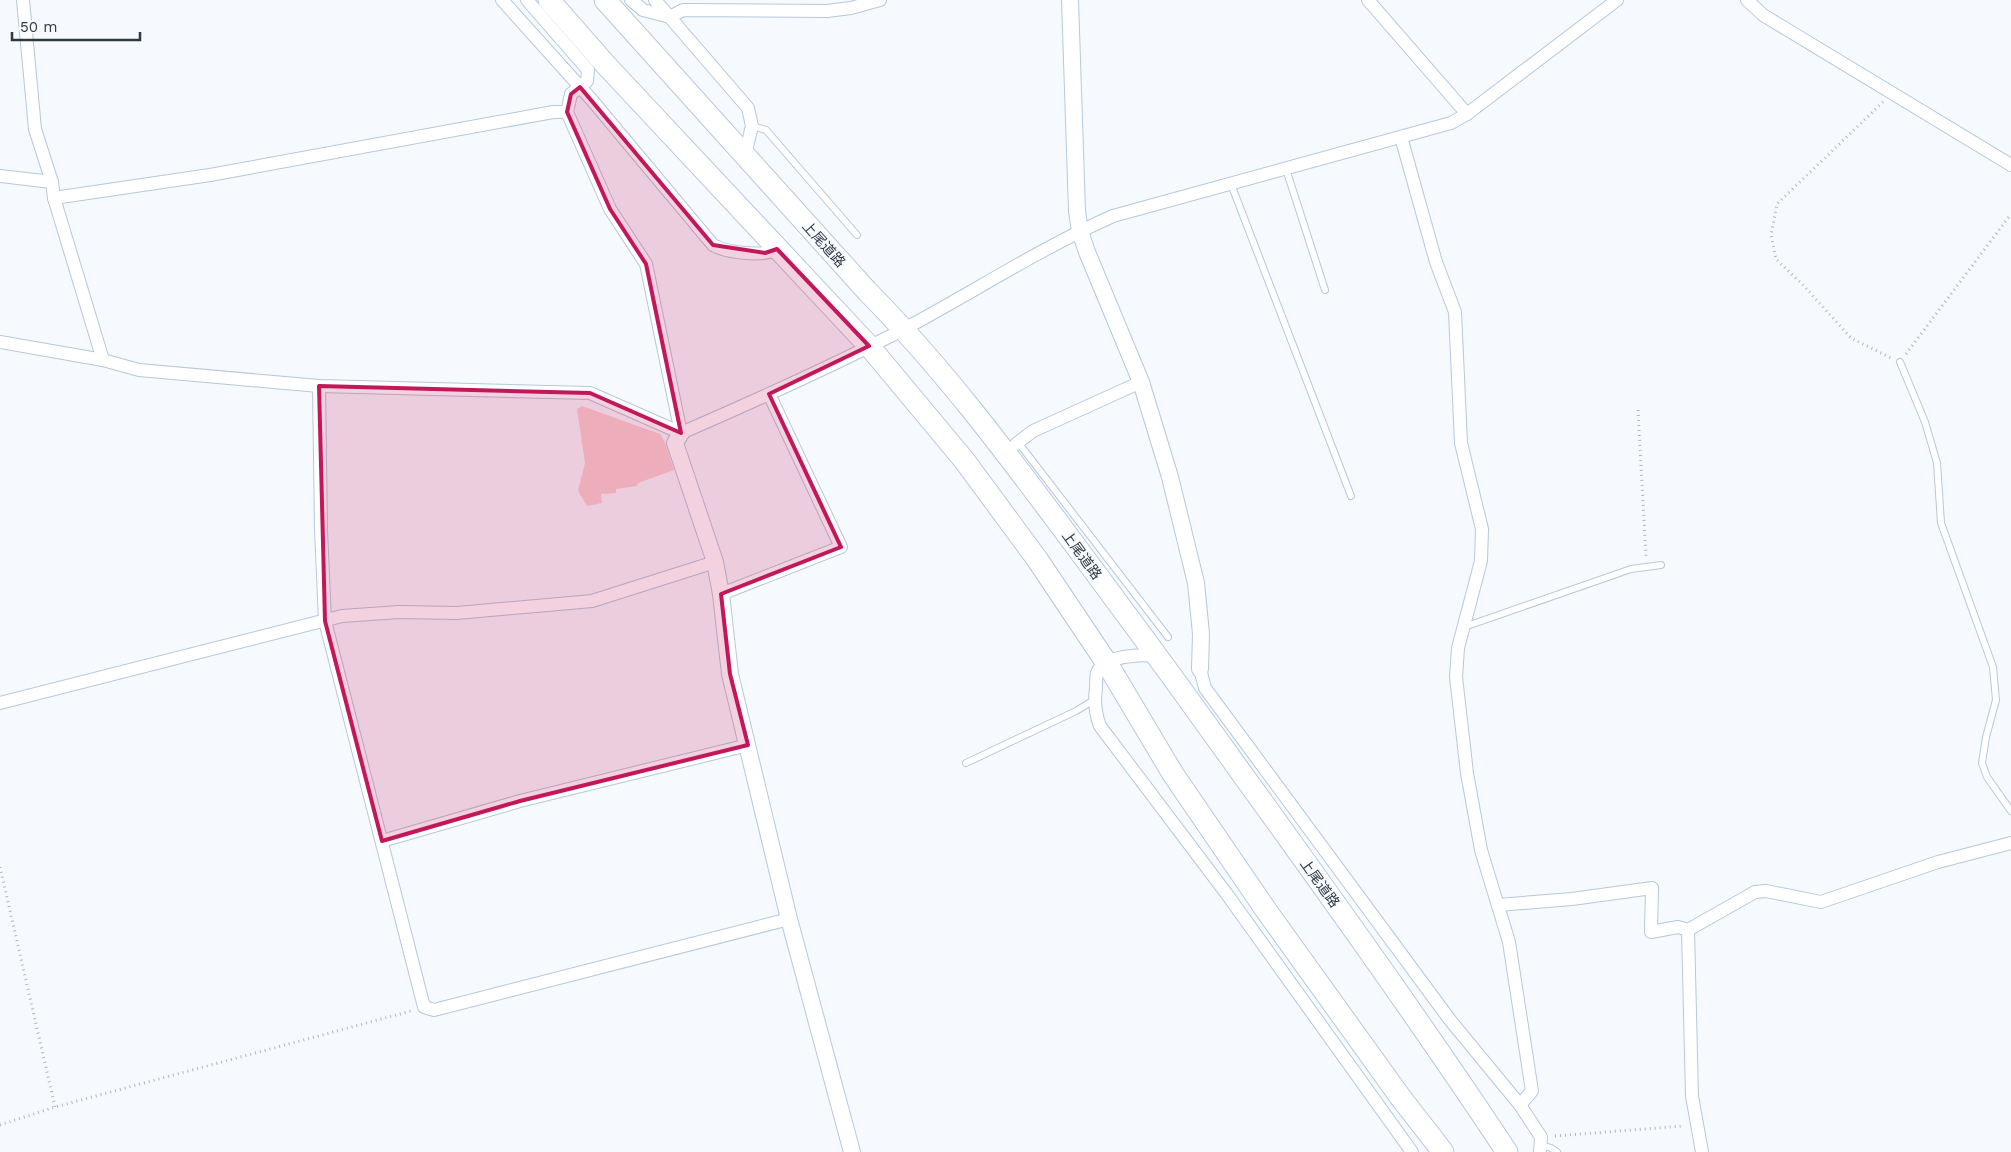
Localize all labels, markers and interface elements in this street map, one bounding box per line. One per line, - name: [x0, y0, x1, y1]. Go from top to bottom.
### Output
- scale bar: [12, 10, 140, 42]
- text: 50 m: [20, 18, 57, 36]
- street label: 上尾道路: [799, 218, 849, 270]
- street label: 上尾道路: [1059, 528, 1105, 582]
- street label: 上尾道路: [1297, 856, 1343, 910]

